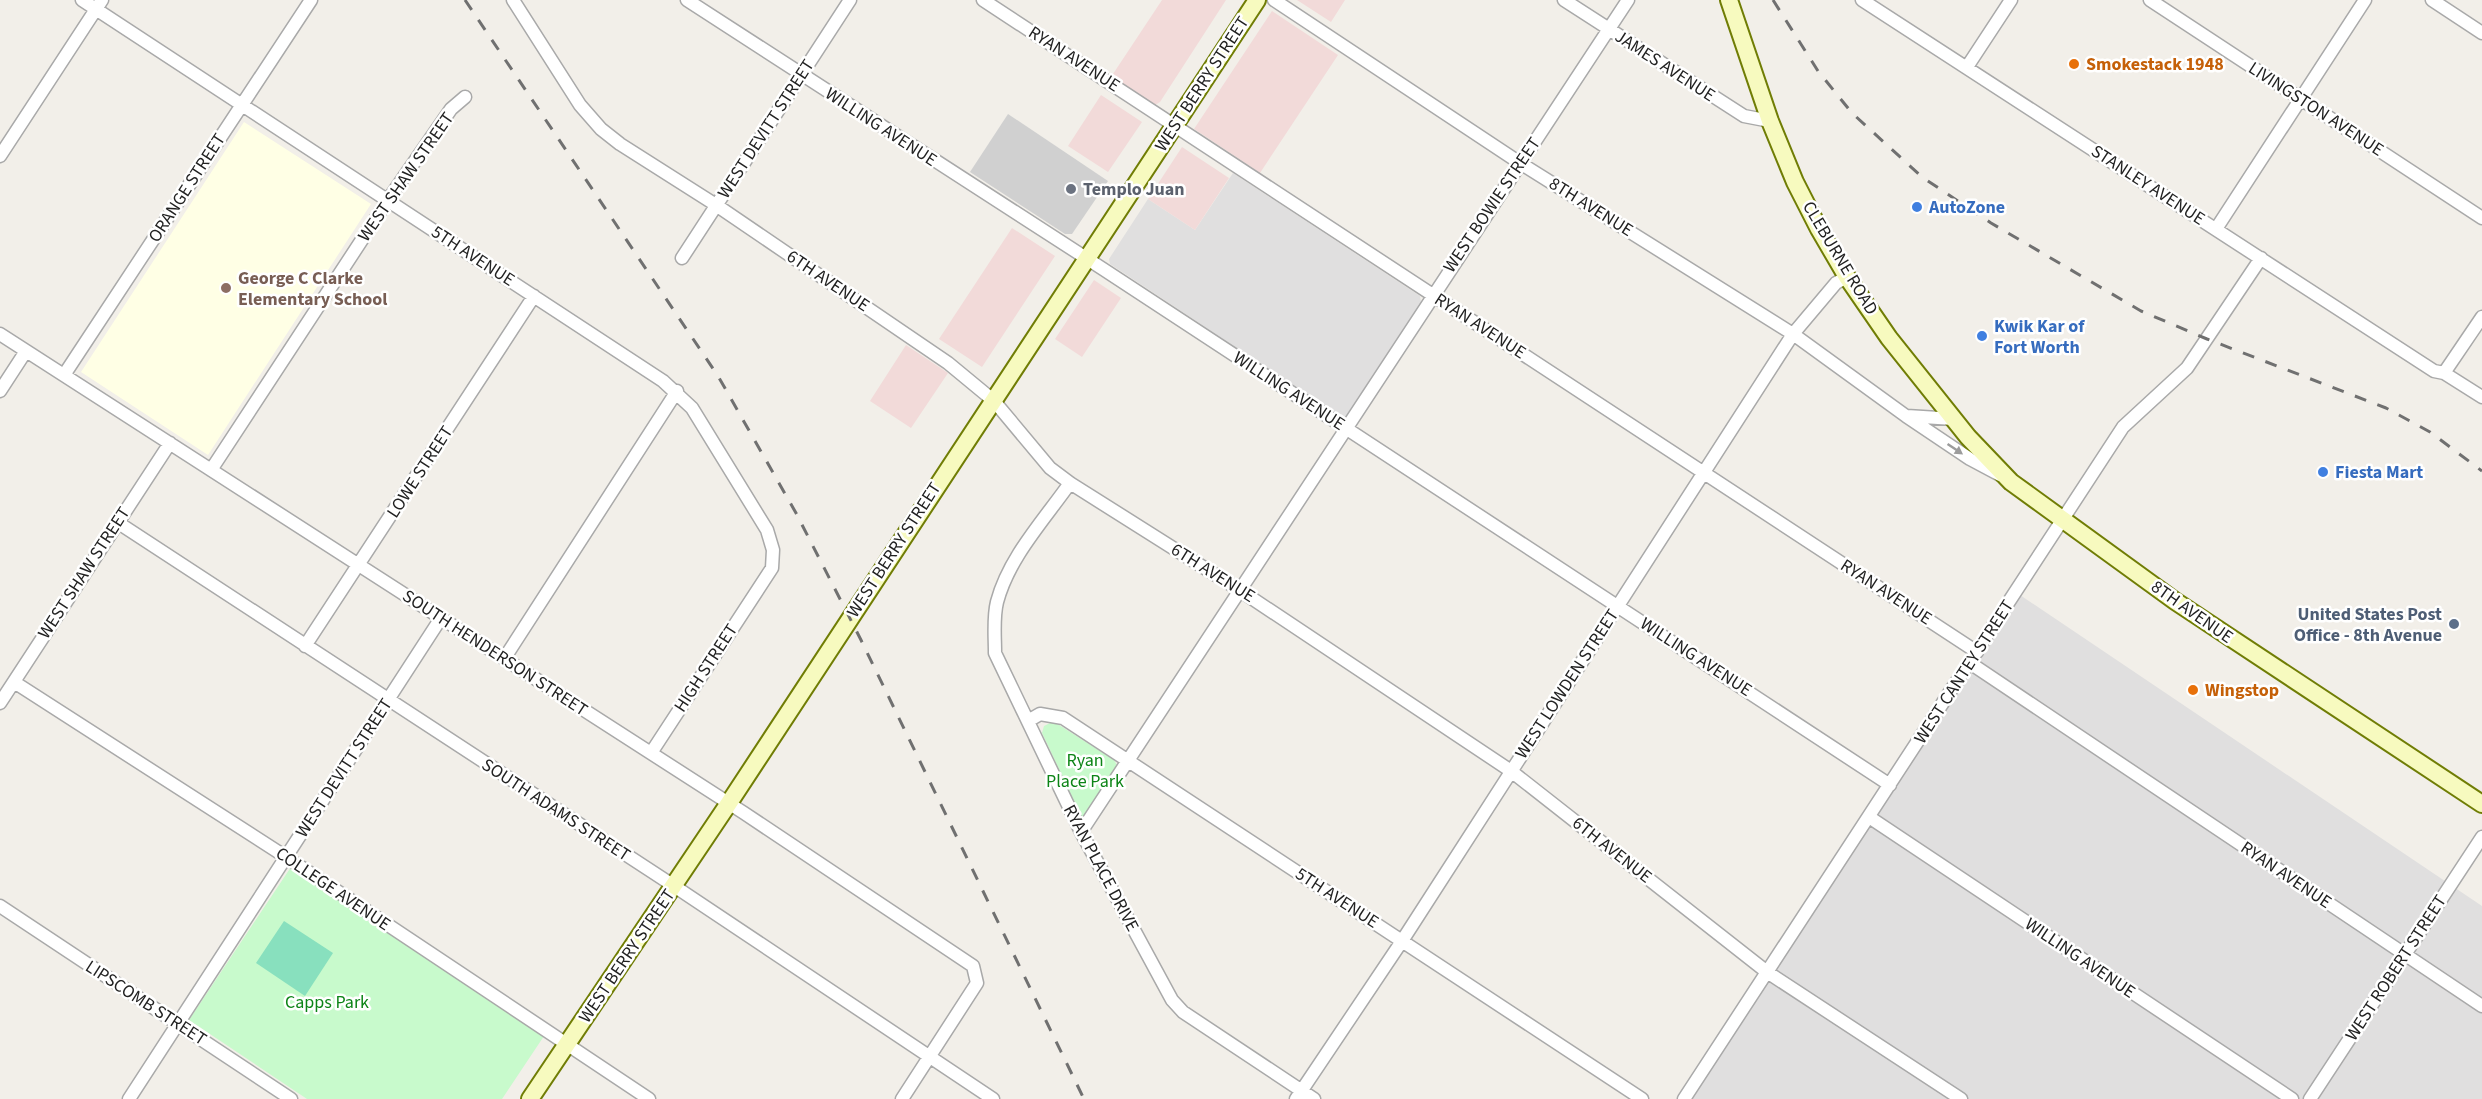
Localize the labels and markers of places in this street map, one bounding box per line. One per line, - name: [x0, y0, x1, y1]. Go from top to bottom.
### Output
- place label: Smokestack 1948: [2086, 52, 2224, 77]
- marker: Smokestack 1948: [2067, 57, 2081, 71]
- place label: Templo Juan: [1083, 177, 1185, 202]
- marker: Templo Juan: [1064, 182, 1078, 196]
- place label: AutoZone: [1928, 195, 2005, 220]
- marker: AutoZone: [1910, 200, 1924, 214]
- place label: George C Clarke Elementary School: [238, 266, 388, 312]
- marker: George C Clarke Elementary School: [219, 281, 233, 295]
- place label: Kwik Kar of Fort Worth: [1994, 314, 2085, 360]
- marker: Kwik Kar of Fort Worth: [1975, 329, 1989, 343]
- place label: Fiesta Mart: [2335, 460, 2423, 485]
- marker: Fiesta Mart: [2316, 465, 2330, 479]
- place label: United States Post Office - 8th Avenue: [2294, 602, 2442, 648]
- marker: United States Post Office - 8th Avenue: [2447, 617, 2461, 631]
- place label: Wingstop: [2205, 678, 2279, 703]
- marker: Wingstop: [2186, 683, 2200, 697]

